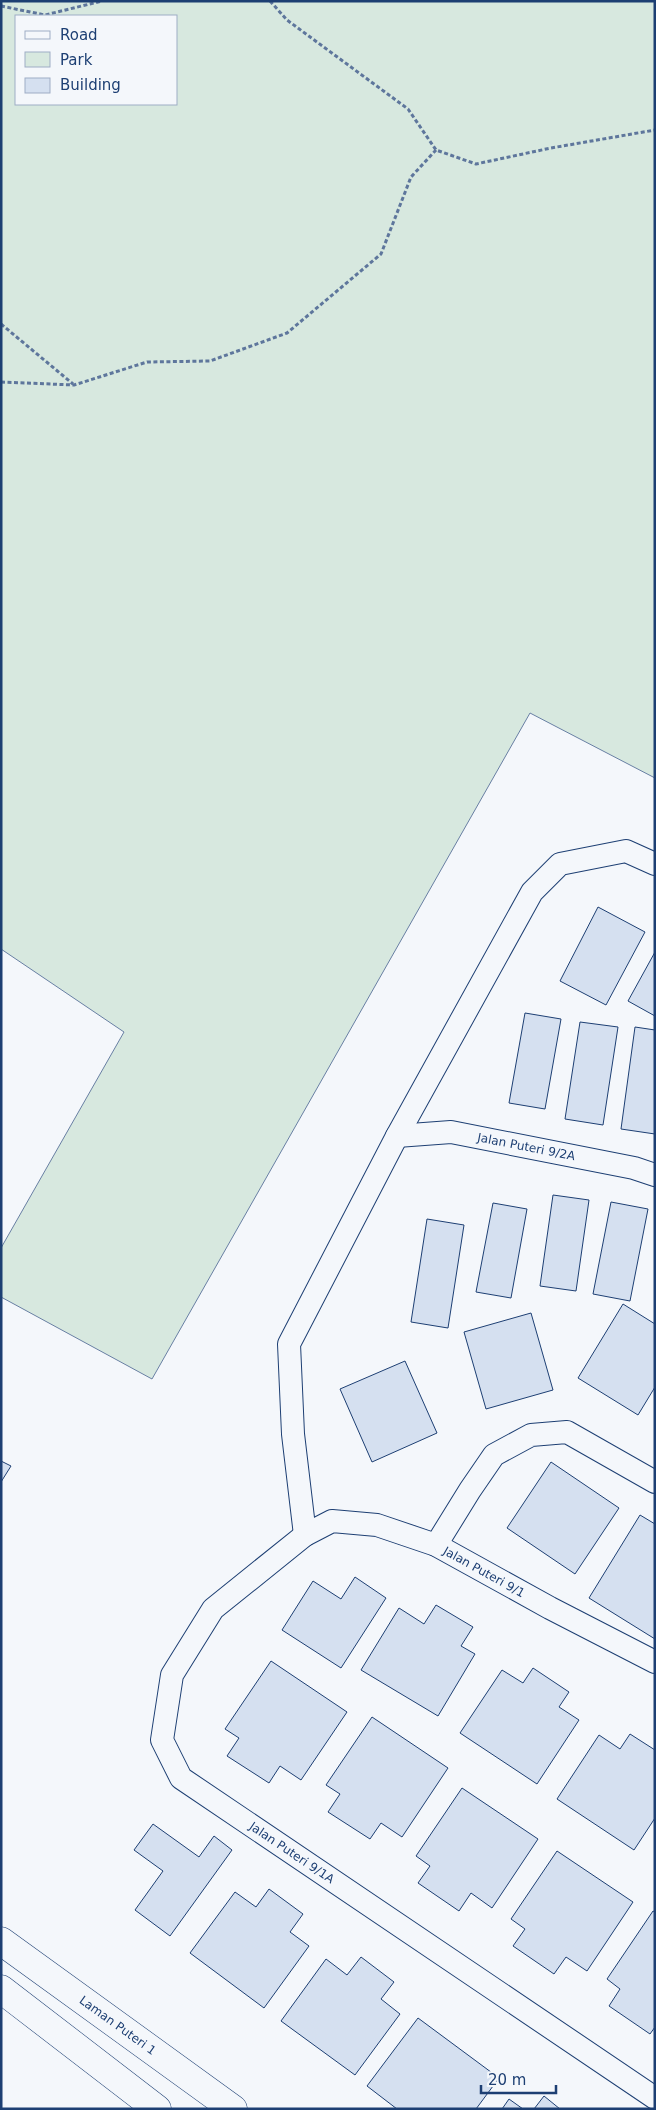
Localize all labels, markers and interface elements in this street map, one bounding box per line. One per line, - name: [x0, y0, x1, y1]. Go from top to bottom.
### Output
- legend: [15, 15, 178, 105]
- text: Road: [60, 26, 98, 44]
- text: Park: [60, 51, 93, 69]
- text: Building: [60, 76, 121, 94]
- street label: Jalan Puteri 9/2A: [475, 1130, 577, 1163]
- street label: Jalan Puteri 9/1: [440, 1543, 527, 1600]
- street label: Jalan Puteri 9/1A: [246, 1819, 338, 1887]
- street label: Laman Puteri 1: [77, 1993, 159, 2058]
- scale bar: [481, 2062, 556, 2094]
- text: 20 m: [488, 2071, 526, 2089]

